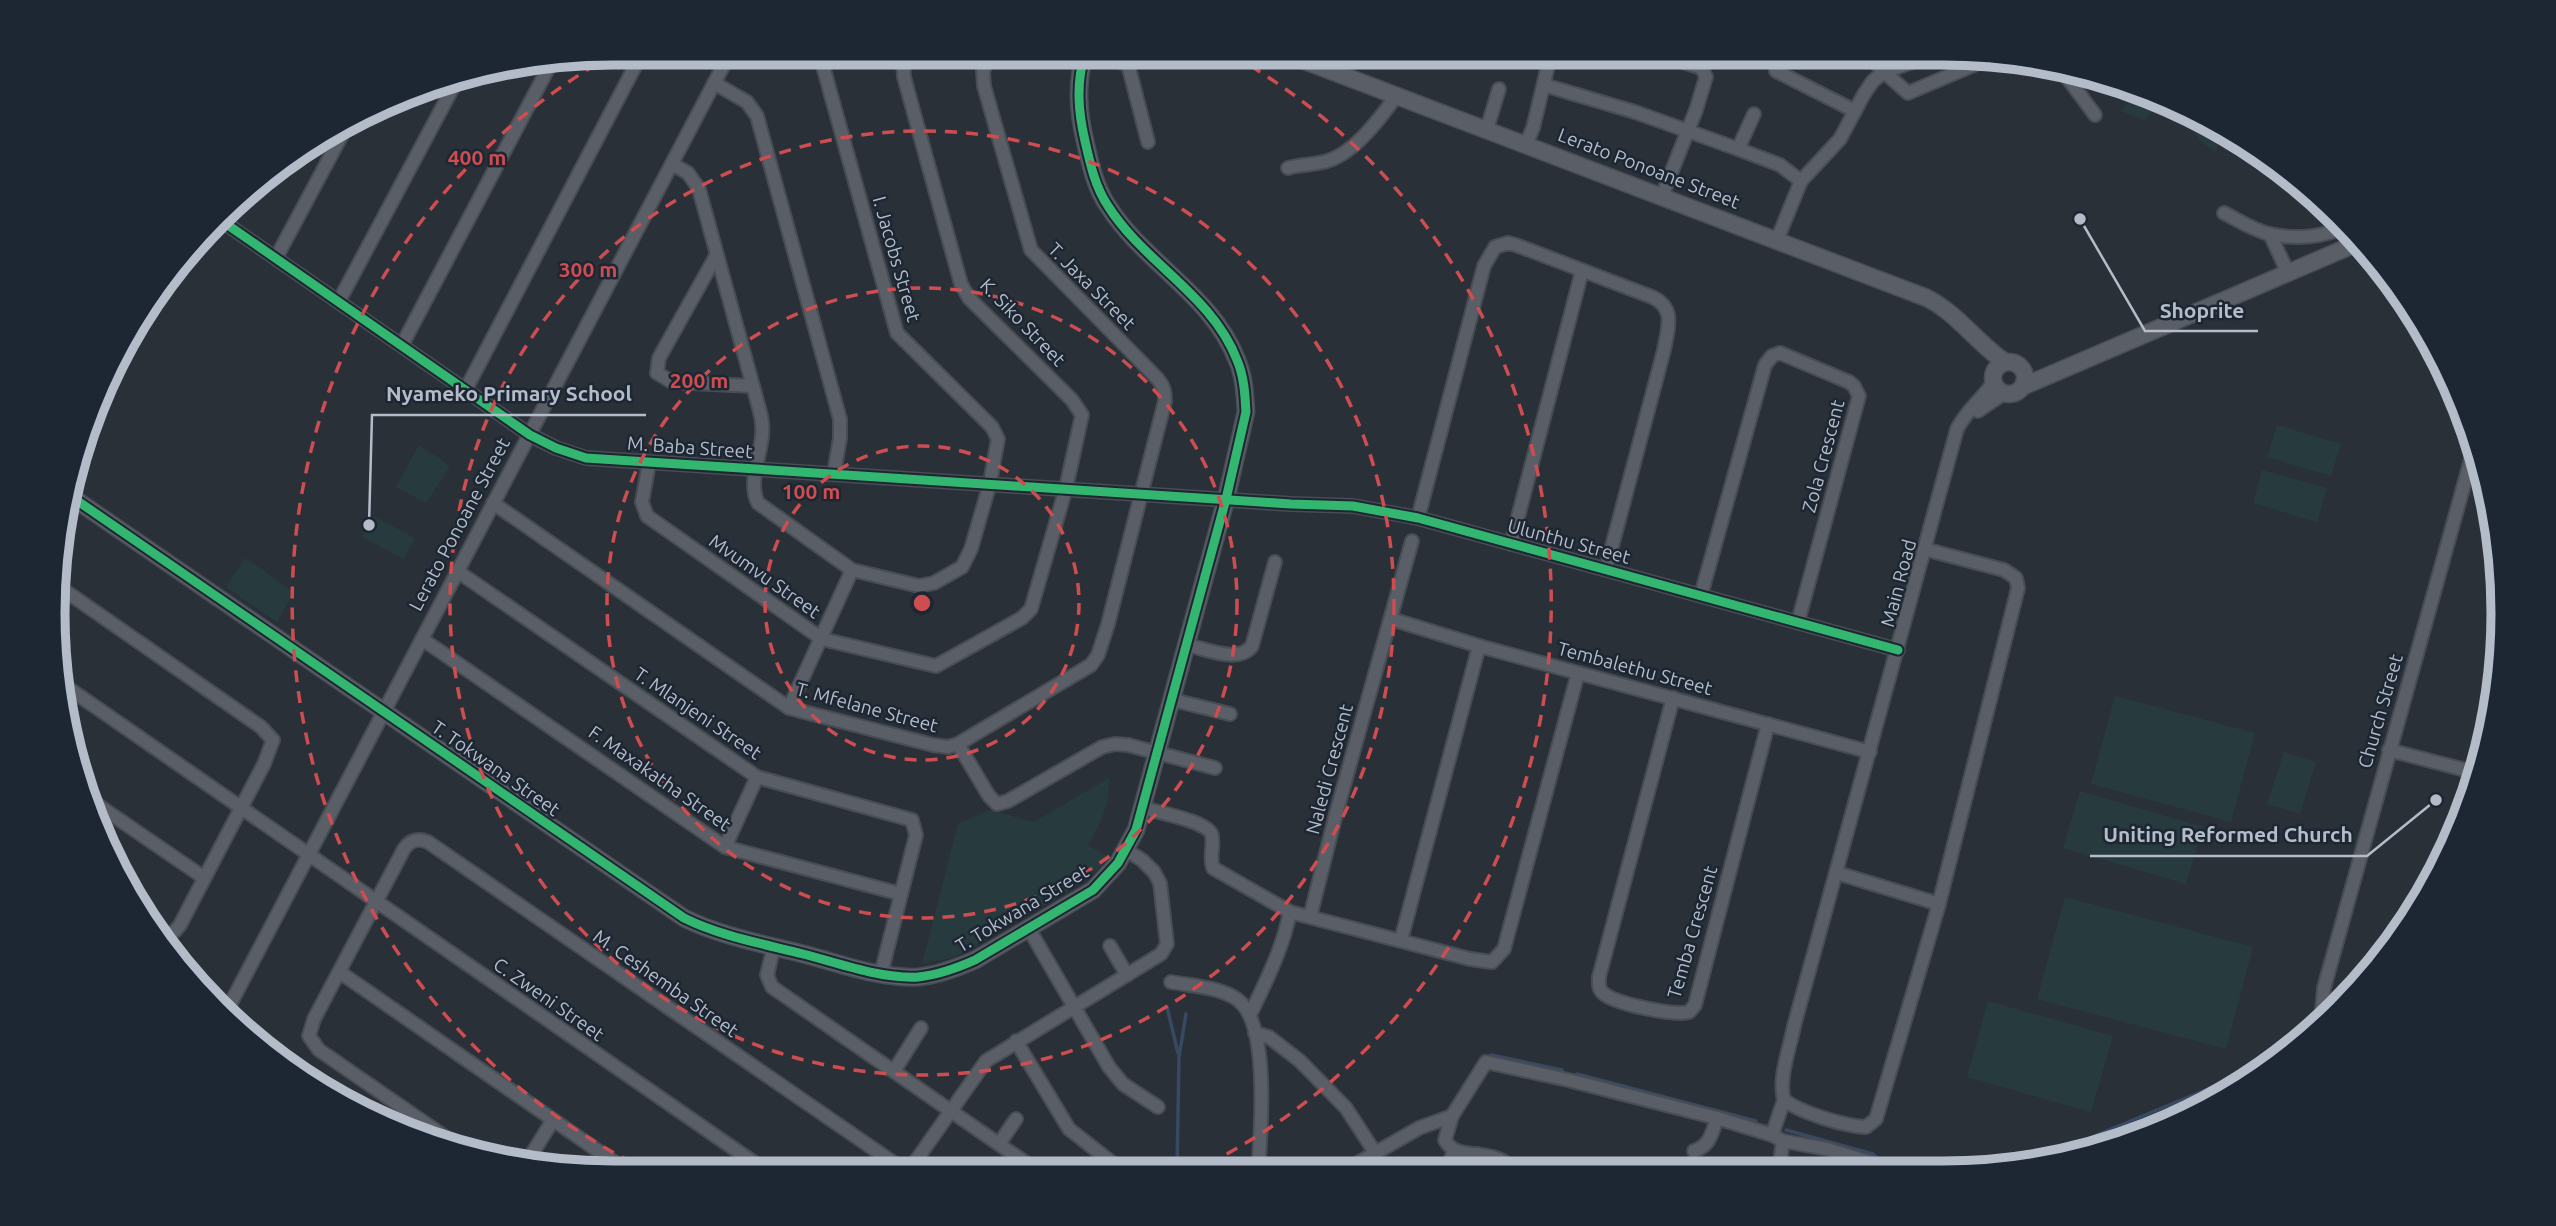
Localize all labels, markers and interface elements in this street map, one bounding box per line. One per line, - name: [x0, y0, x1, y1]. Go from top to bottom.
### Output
- street label: Lerato Ponoane Street: [1555, 123, 1743, 213]
- text: 400 m: [448, 145, 506, 169]
- street label: I. Jacobs Street: [869, 194, 926, 325]
- street label: T. Jaxa Street: [1044, 238, 1141, 335]
- text: 300 m: [559, 257, 617, 281]
- street label: K. Siko Street: [976, 274, 1071, 371]
- callout: Shoprite: [2145, 289, 2258, 331]
- text: Shoprite: [2160, 298, 2244, 322]
- text: 200 m: [670, 368, 728, 392]
- callout: Nyameko Primary School: [372, 373, 646, 415]
- text: Nyameko Primary School: [386, 381, 632, 405]
- street label: Zola Crescent: [1797, 397, 1849, 515]
- street label: M. Baba Street: [627, 432, 754, 462]
- street label: Lerato Ponoane Street: [404, 433, 514, 614]
- text: 100 m: [782, 479, 840, 503]
- street label: Ulunthu Street: [1505, 514, 1633, 568]
- street label: Mvumvu Street: [705, 530, 825, 623]
- street label: Main Road: [1876, 537, 1920, 629]
- centre of rings: [910, 591, 934, 615]
- street label: Tembalethu Street: [1555, 637, 1715, 699]
- street label: Church Street: [2353, 651, 2407, 771]
- street label: T. Mlanjeni Street: [630, 662, 766, 764]
- street label: T. Mfelane Street: [794, 677, 941, 737]
- street label: Naledi Crescent: [1301, 701, 1357, 837]
- street label: T. Tokwana Street: [428, 716, 565, 821]
- street label: F. Maxakatha Street: [585, 721, 736, 836]
- callout: Uniting Reformed Church: [2090, 814, 2367, 856]
- text: Uniting Reformed Church: [2103, 822, 2353, 846]
- street label: T. Tokwana Street: [952, 859, 1093, 956]
- street label: Temba Crescent: [1663, 863, 1722, 1001]
- street label: M. Ceshemba Street: [589, 925, 743, 1042]
- street label: C. Zweni Street: [490, 953, 609, 1046]

